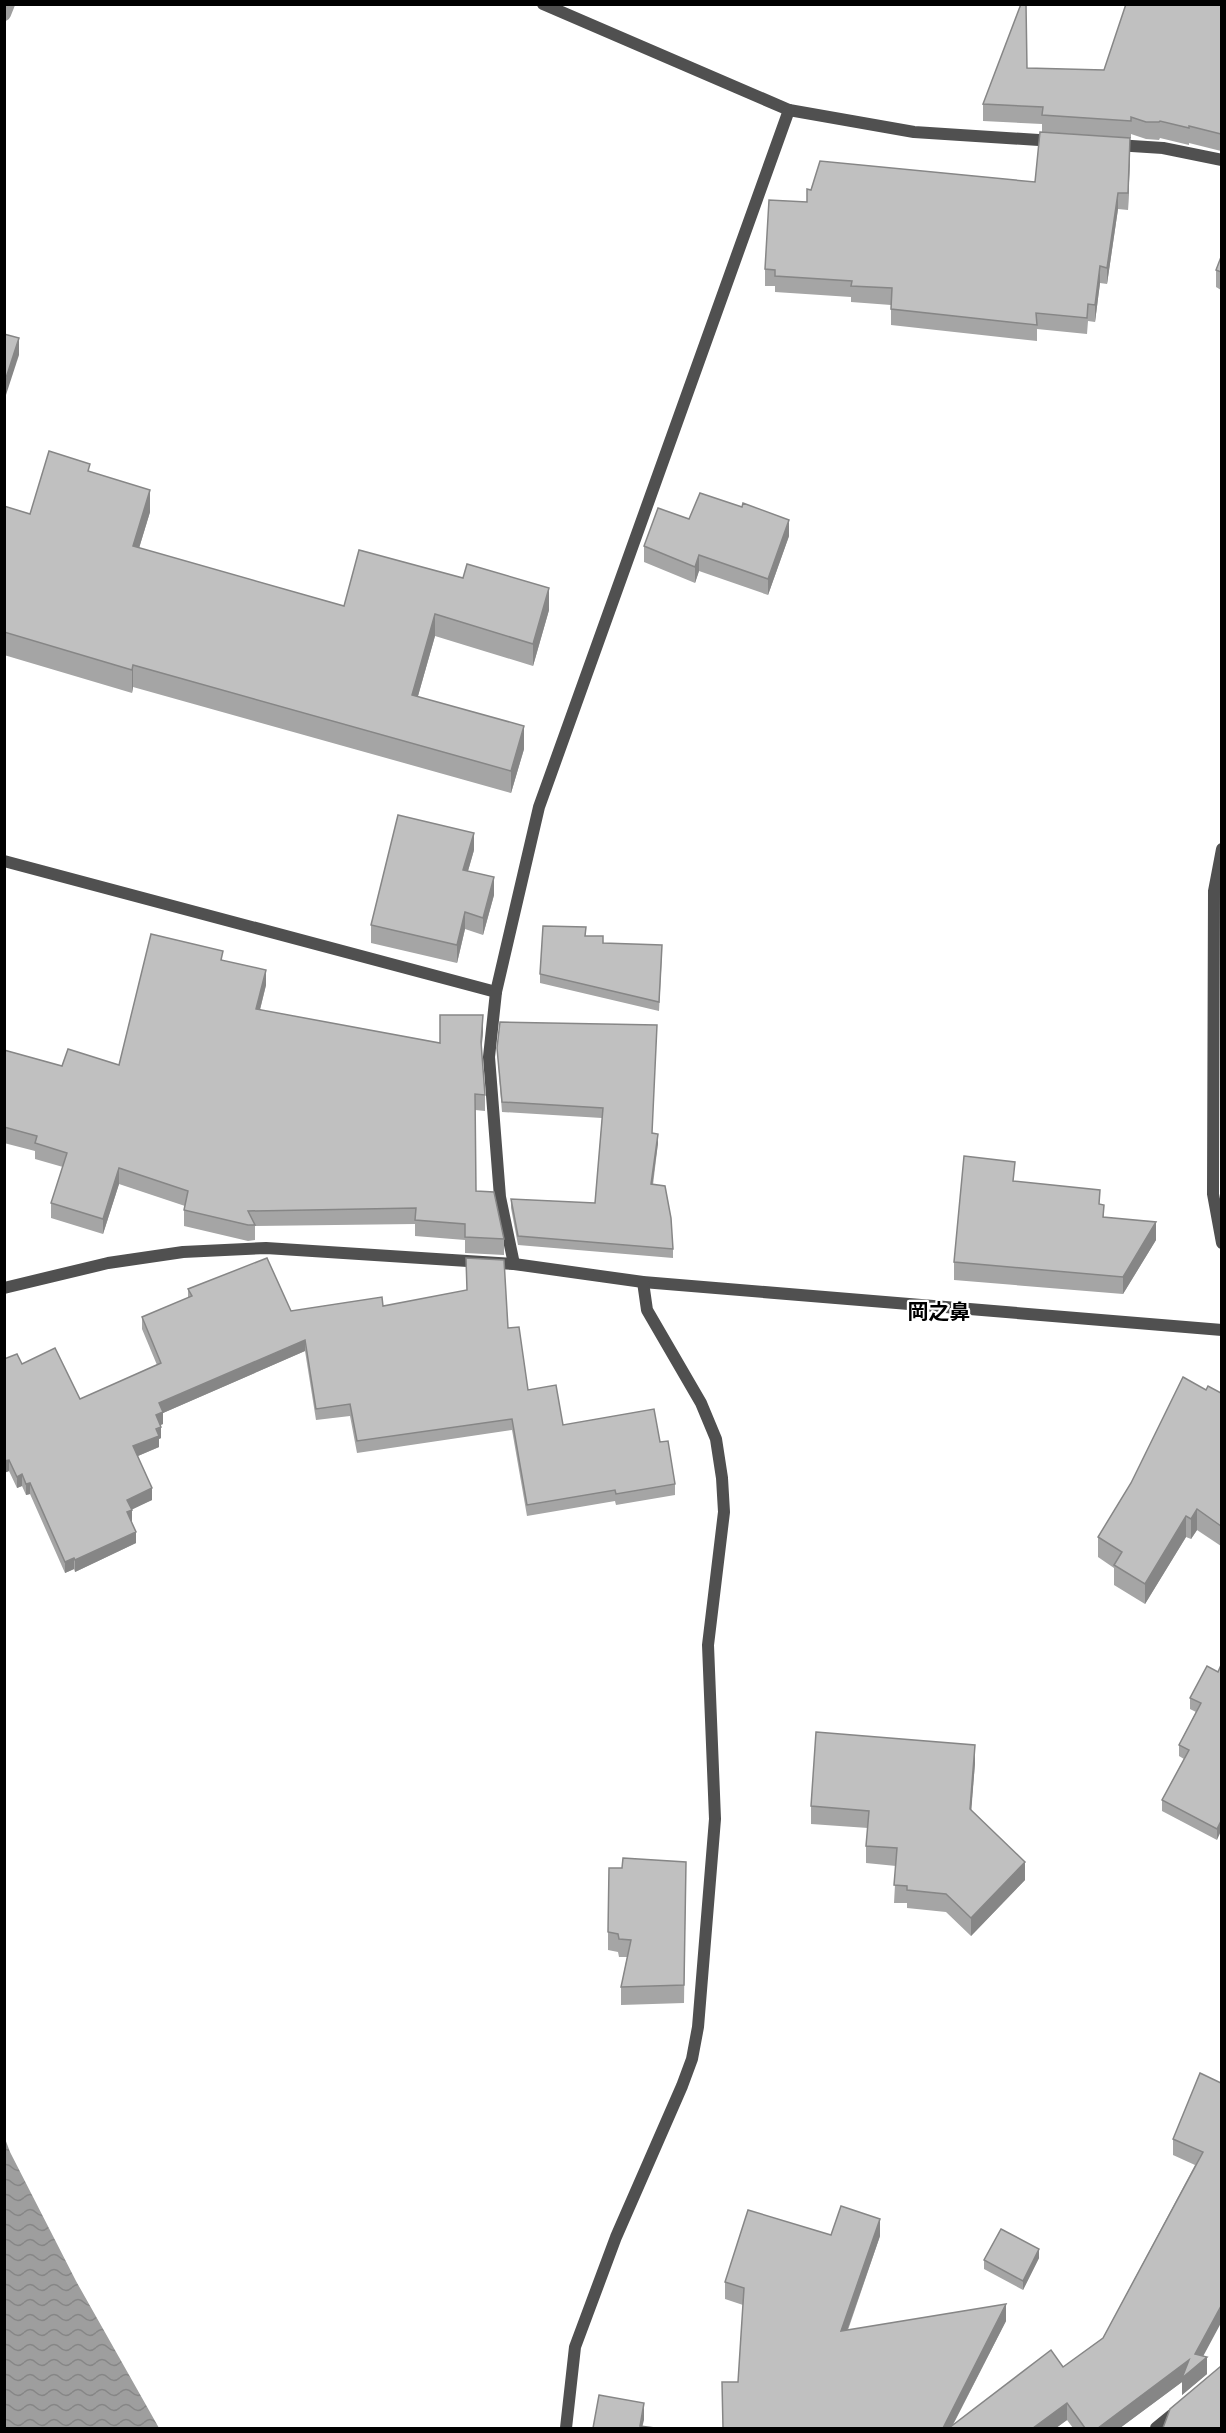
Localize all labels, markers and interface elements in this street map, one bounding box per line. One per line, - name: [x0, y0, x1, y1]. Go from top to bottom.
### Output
- district label: 岡之鼻: [908, 1297, 971, 1325]

